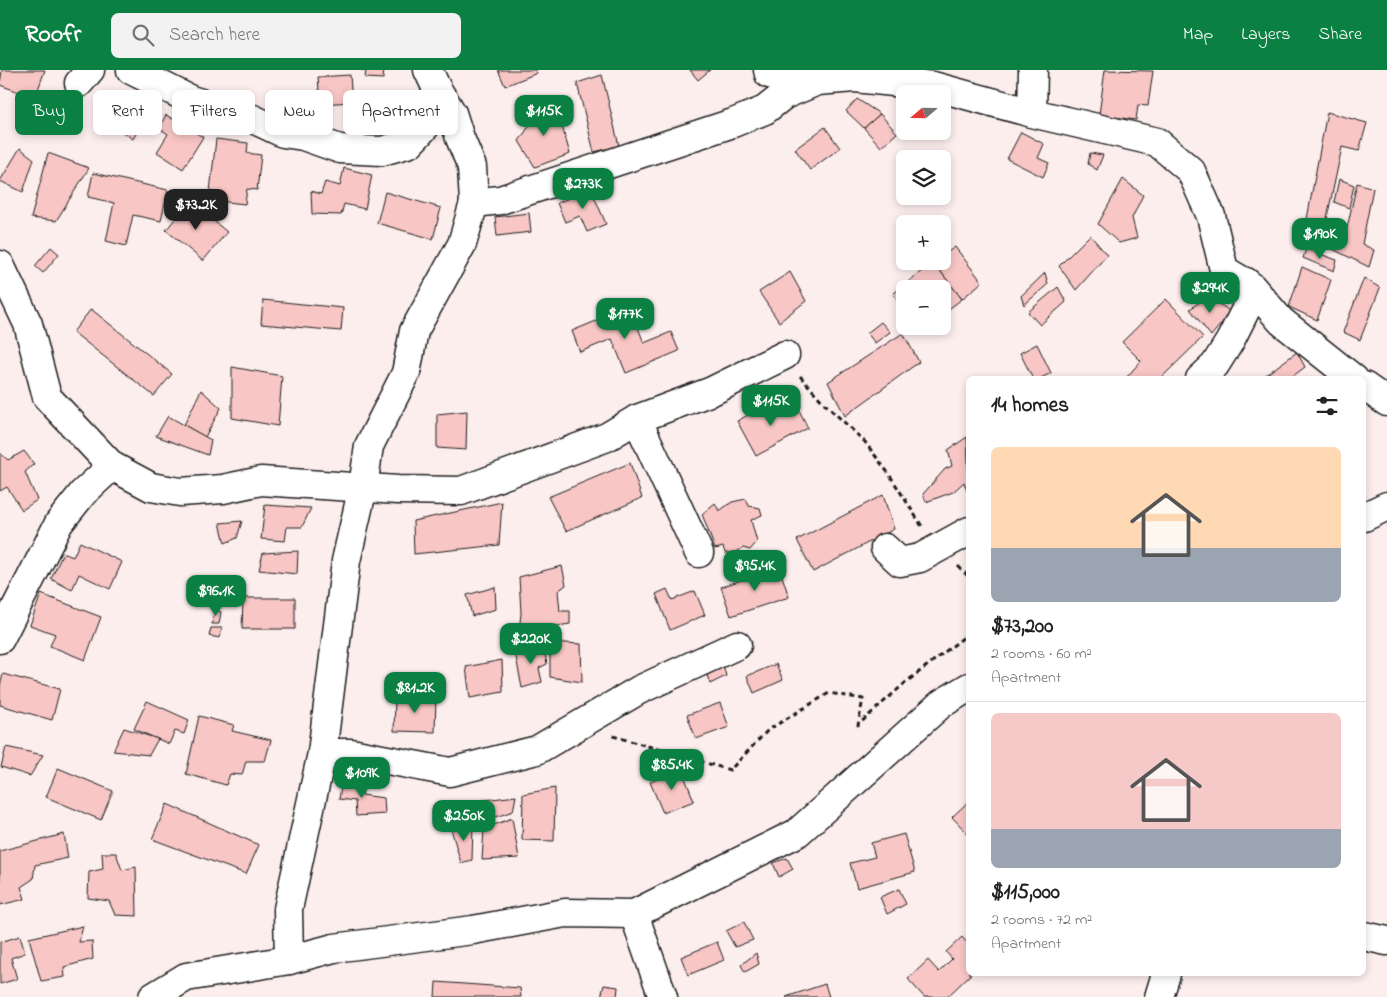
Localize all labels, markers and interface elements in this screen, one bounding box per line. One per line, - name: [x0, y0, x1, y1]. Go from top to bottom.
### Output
- search box: [111, 13, 461, 58]
- text: Roofr: [25, 18, 81, 53]
- icon: search: [129, 21, 157, 49]
- text: Search here: [169, 22, 260, 49]
- text: Map: [1183, 22, 1213, 48]
- text: Layers: [1241, 22, 1291, 48]
- text: Share: [1319, 22, 1362, 48]
- north arrow: [896, 85, 951, 140]
- map controls: [896, 85, 951, 335]
- chip: Buy: [15, 90, 83, 135]
- chip: Rent: [93, 90, 162, 135]
- chip: Filters: [172, 90, 255, 135]
- chip: New: [265, 90, 333, 135]
- chip: Apartment: [343, 90, 458, 135]
- pin: $115K: [509, 94, 579, 137]
- text: $115K: [526, 99, 562, 123]
- button: layers: [896, 150, 951, 205]
- pin: $273K: [548, 168, 618, 210]
- text: $273K: [564, 172, 602, 196]
- pin: $73.2K: [155, 189, 237, 231]
- text: $73.2K: [175, 193, 217, 217]
- button: +: [896, 215, 951, 270]
- pin: $190K: [1285, 218, 1355, 260]
- text: $190K: [1303, 222, 1337, 246]
- pin: $294K: [1175, 272, 1245, 314]
- text: $294K: [1192, 276, 1228, 300]
- button: −: [896, 280, 951, 335]
- pin: $177K: [590, 298, 660, 340]
- text: $177K: [607, 302, 643, 326]
- pin: $115K: [736, 384, 806, 427]
- text: $115K: [753, 389, 789, 413]
- text: 14 homes: [991, 391, 1069, 421]
- icon: filters: [1313, 392, 1341, 420]
- icon: home: [1121, 480, 1211, 570]
- pin: $95.4K: [714, 550, 796, 592]
- text: $95.4K: [734, 554, 776, 578]
- pin: $96.1K: [175, 574, 257, 617]
- text: $96.1K: [197, 579, 235, 603]
- text: $73,200: [991, 612, 1053, 642]
- pin: $220K: [496, 622, 566, 665]
- text: $220K: [511, 627, 551, 651]
- text: 2 rooms · 60 m²: [991, 642, 1092, 666]
- text: Apartment: [991, 666, 1061, 690]
- pin: $81.2K: [374, 672, 456, 714]
- text: $81.2K: [395, 676, 435, 700]
- icon: home: [1121, 745, 1211, 835]
- pin: $85.4K: [631, 748, 713, 791]
- text: $85.4K: [651, 753, 693, 777]
- pin: $109K: [327, 756, 397, 799]
- text: $109K: [345, 761, 379, 785]
- pin: $250K: [429, 800, 499, 842]
- text: $250K: [443, 804, 485, 828]
- text: $115,000: [991, 878, 1060, 908]
- text: 2 rooms · 72 m²: [991, 908, 1092, 932]
- text: Apartment: [991, 932, 1061, 956]

